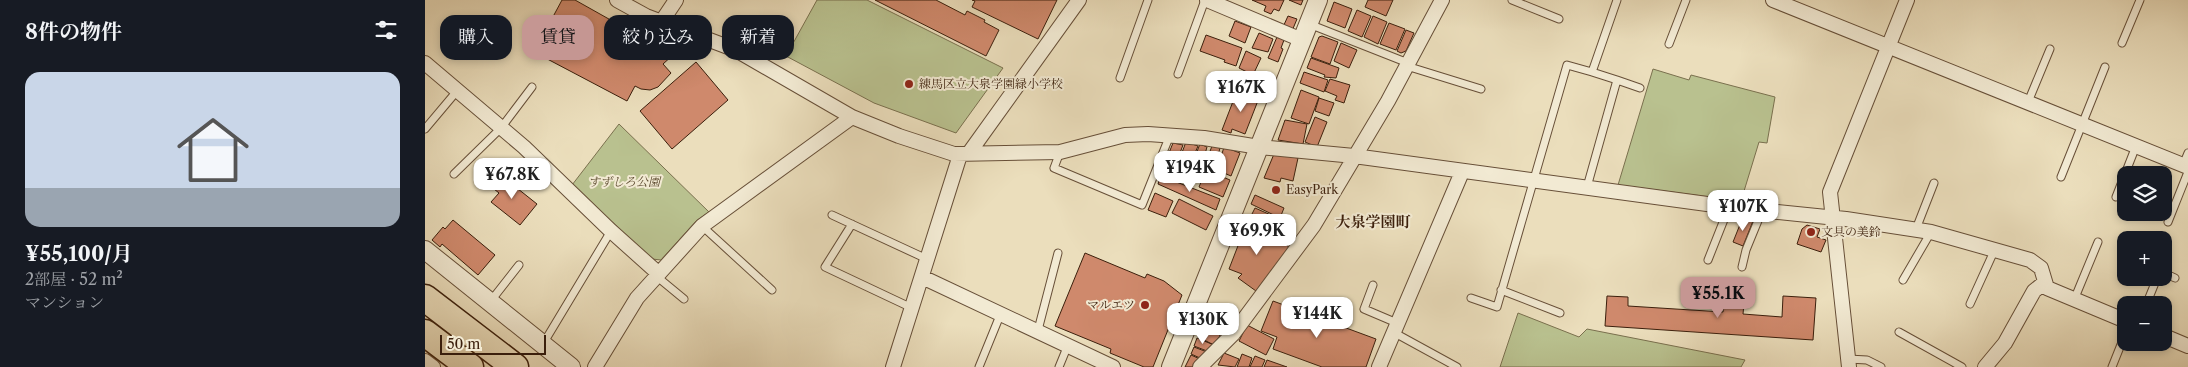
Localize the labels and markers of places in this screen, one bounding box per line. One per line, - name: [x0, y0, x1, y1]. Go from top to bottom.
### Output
- pin: ¥167K: [1206, 70, 1276, 113]
- place label: 練馬区立大泉学園緑小学校: [919, 76, 1063, 91]
- marker: 練馬区立大泉学園緑小学校: [903, 78, 915, 90]
- pin: ¥194K: [1155, 150, 1225, 193]
- pin: ¥67.8K: [471, 158, 553, 200]
- place label: EasyPark: [1286, 182, 1339, 197]
- marker: EasyPark: [1270, 184, 1282, 196]
- pin: ¥107K: [1708, 190, 1778, 232]
- pin: ¥69.9K: [1216, 214, 1298, 256]
- place label: 文具の美鈴: [1821, 224, 1881, 239]
- marker: 文具の美鈴: [1805, 226, 1817, 238]
- pin: ¥55.1K: [1677, 276, 1759, 319]
- pin: ¥144K: [1282, 296, 1352, 339]
- place label: マルエツ: [1087, 297, 1135, 312]
- marker: マルエツ: [1139, 299, 1151, 311]
- pin: ¥130K: [1168, 302, 1238, 345]

